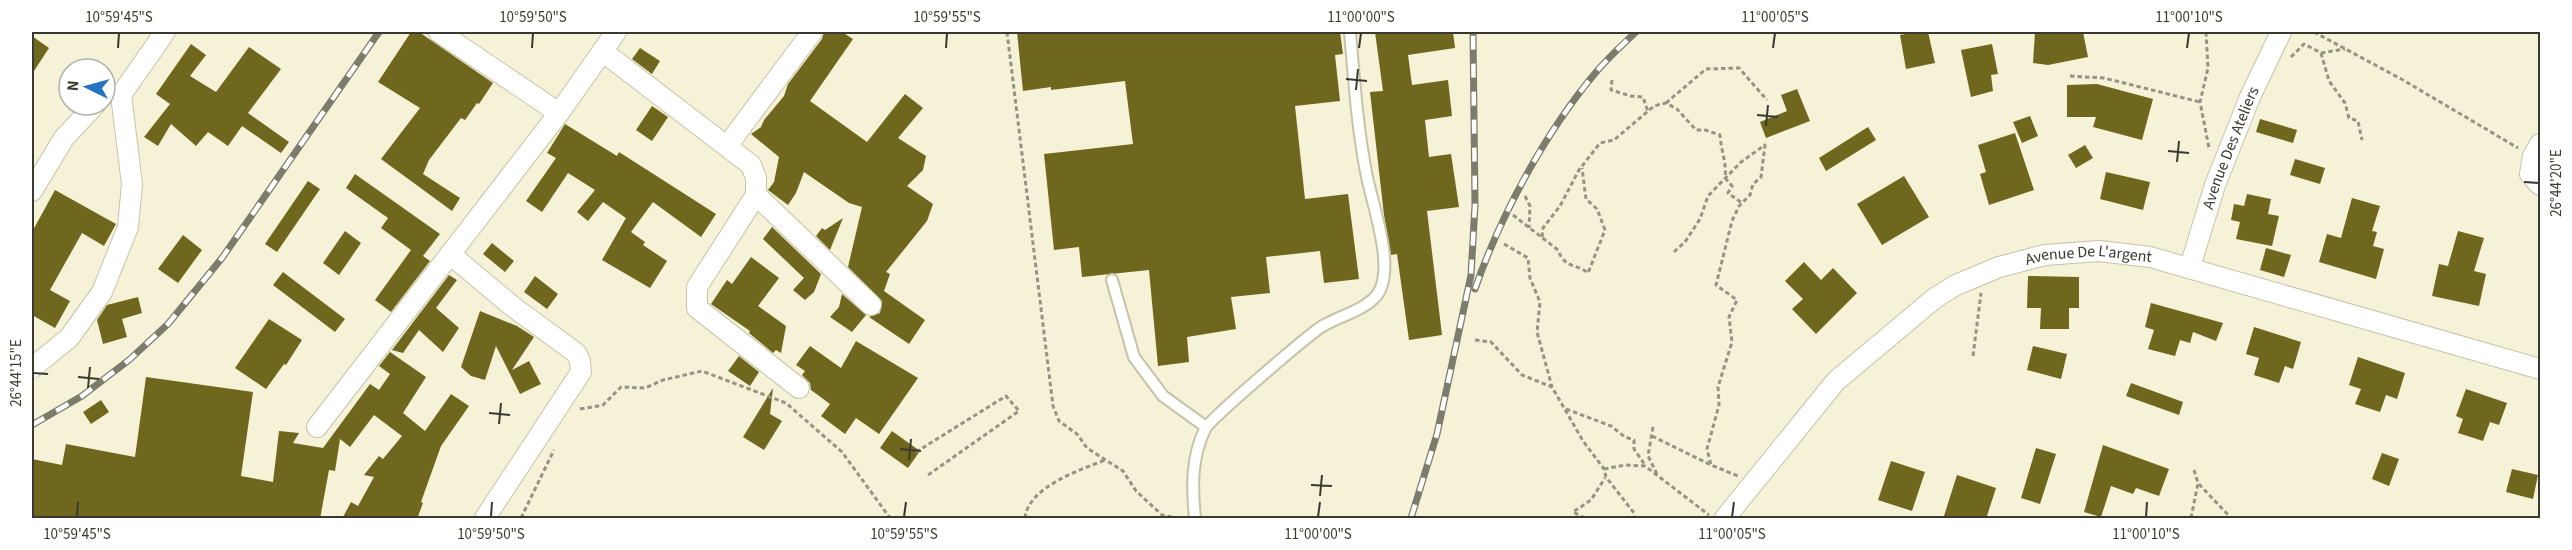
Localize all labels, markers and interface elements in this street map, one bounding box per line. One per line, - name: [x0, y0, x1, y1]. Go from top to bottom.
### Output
- text: 10°59'45"S: [85, 7, 153, 28]
- text: 10°59'50"S: [499, 7, 567, 28]
- text: 10°59'55"S: [913, 7, 981, 28]
- text: 11°00'00"S: [1327, 7, 1395, 28]
- text: 11°00'05"S: [1741, 7, 1809, 28]
- text: 11°00'10"S: [2155, 7, 2223, 28]
- north arrow: [57, 57, 117, 117]
- text: N: [62, 80, 84, 92]
- street label: Avenue Des Ateliers: [2197, 82, 2265, 212]
- text: 26°44'20"E: [2546, 149, 2567, 217]
- street label: Avenue De L'argent: [2023, 240, 2154, 271]
- text: 26°44'15"E: [6, 339, 27, 407]
- text: 10°59'45"S: [43, 524, 111, 545]
- text: 10°59'50"S: [457, 524, 525, 545]
- text: 10°59'55"S: [870, 524, 938, 545]
- text: 11°00'00"S: [1284, 524, 1352, 545]
- text: 11°00'05"S: [1698, 524, 1766, 545]
- text: 11°00'10"S: [2112, 524, 2180, 545]

